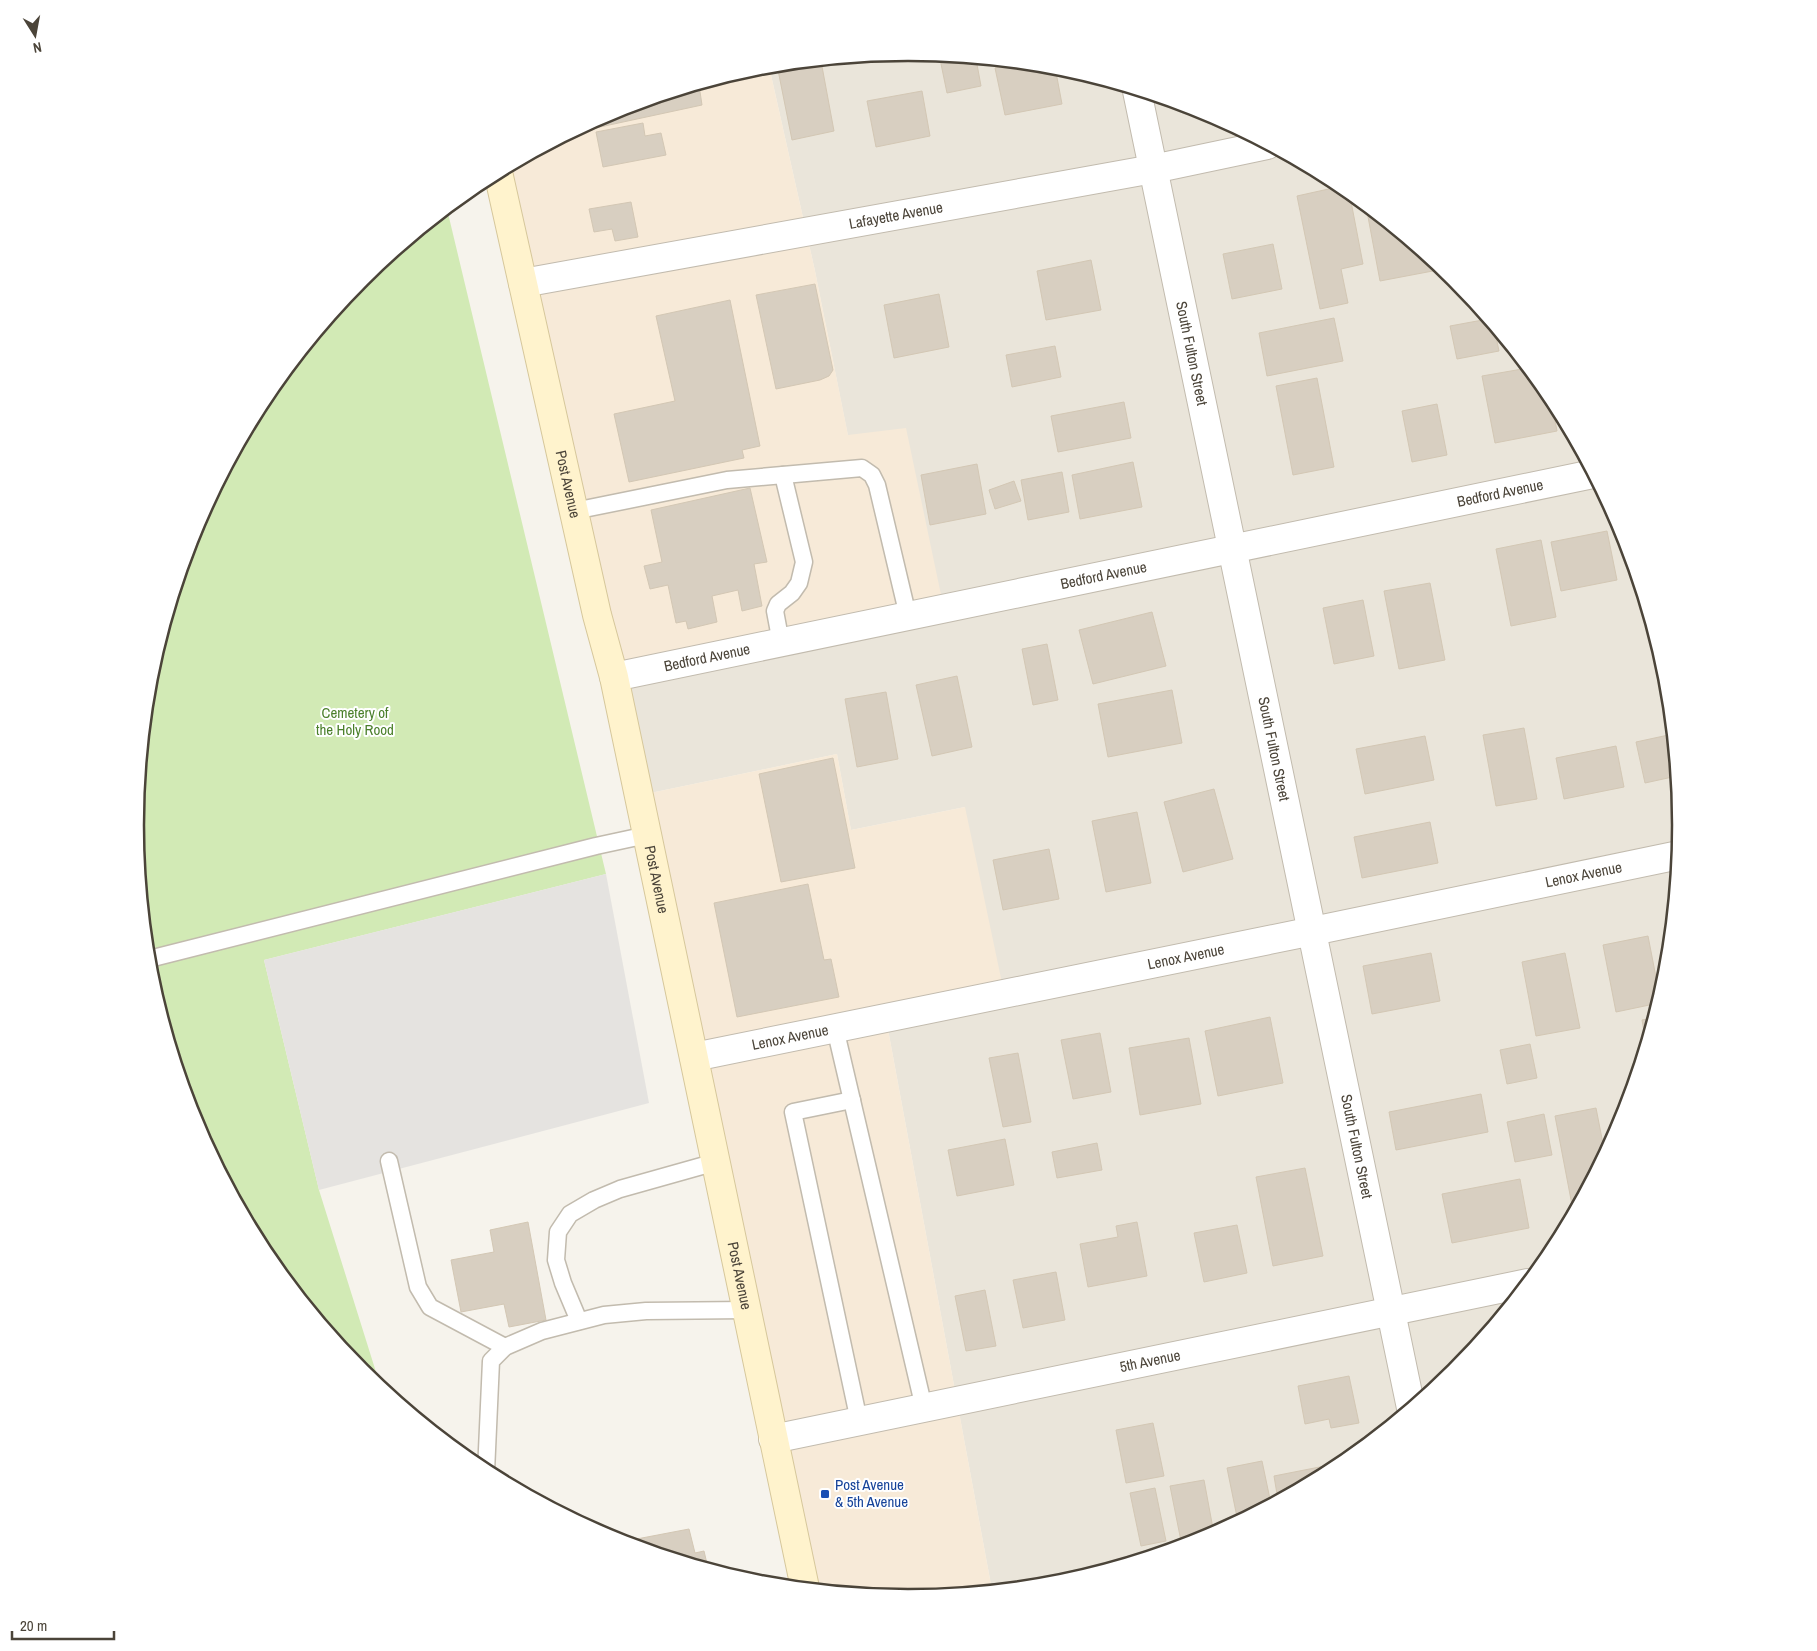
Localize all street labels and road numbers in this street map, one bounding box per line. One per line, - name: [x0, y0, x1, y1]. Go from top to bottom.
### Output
- street label: Lafayette Avenue: [847, 196, 945, 234]
- street label: South Fulton Street: [1171, 299, 1213, 408]
- street label: Post Avenue: [551, 448, 586, 520]
- street label: Bedford Avenue: [1455, 474, 1545, 512]
- street label: Bedford Avenue: [1059, 556, 1149, 594]
- street label: Bedford Avenue: [662, 638, 752, 676]
- street label: South Fulton Street: [1253, 695, 1296, 803]
- street label: Post Avenue: [640, 843, 674, 915]
- street label: Lenox Avenue: [1543, 856, 1624, 893]
- street label: Lenox Avenue: [1146, 938, 1226, 974]
- street label: Lenox Avenue: [750, 1019, 830, 1055]
- street label: South Fulton Street: [1336, 1092, 1378, 1201]
- street label: Post Avenue: [723, 1240, 757, 1312]
- street label: 5th Avenue: [1118, 1344, 1182, 1377]

